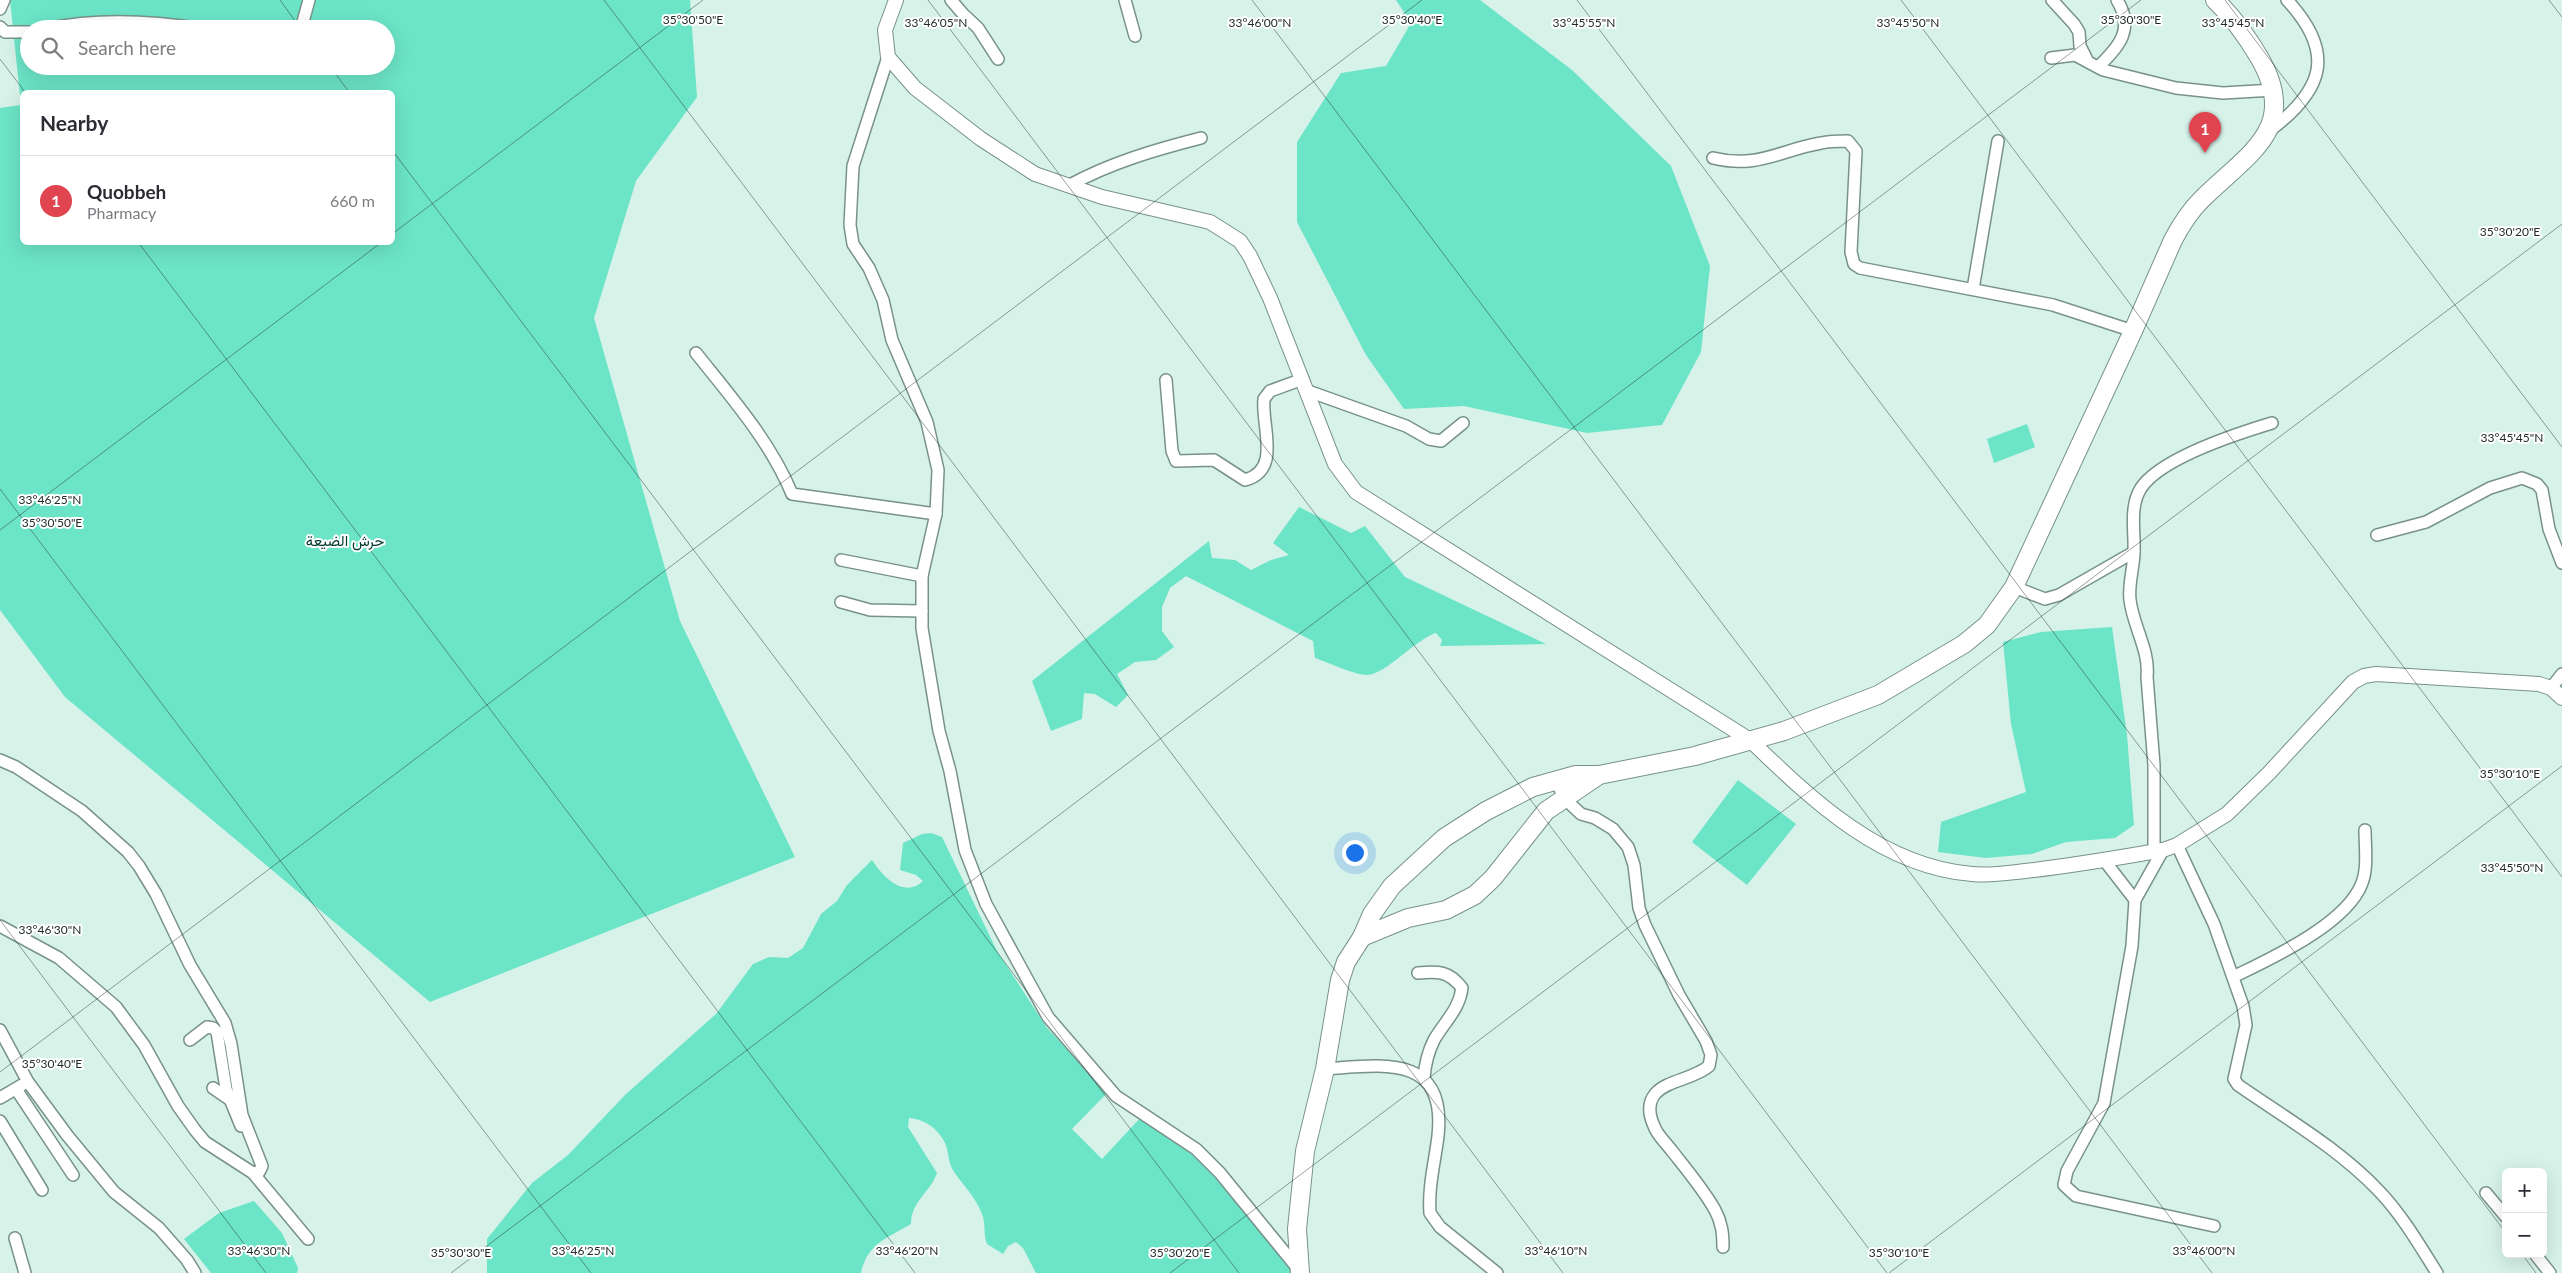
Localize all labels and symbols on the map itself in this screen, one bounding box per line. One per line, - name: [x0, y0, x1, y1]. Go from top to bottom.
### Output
- text: 35°30'50"E: [663, 12, 723, 27]
- text: 35°30'40"E: [1382, 12, 1442, 27]
- text: 35°30'30"E: [2101, 12, 2161, 27]
- text: 33°46'05"N: [905, 15, 967, 30]
- text: 33°46'00"N: [1229, 15, 1291, 30]
- text: 33°45'55"N: [1553, 15, 1615, 30]
- text: 33°45'50"N: [1877, 15, 1939, 30]
- text: 33°45'45"N: [2202, 15, 2264, 30]
- pin: 1: [2189, 112, 2221, 153]
- text: 35°30'20"E: [2480, 224, 2540, 239]
- text: 33°45'45"N: [2481, 430, 2543, 445]
- text: 33°46'25"N: [19, 492, 81, 507]
- text: 35°30'50"E: [22, 515, 82, 530]
- park label: حرش الضيعة: [306, 531, 384, 551]
- text: 35°30'10"E: [2480, 766, 2540, 781]
- your location: [1342, 840, 1368, 866]
- text: 33°45'50"N: [2481, 860, 2543, 875]
- text: 33°46'30"N: [19, 922, 81, 937]
- text: 35°30'40"E: [22, 1056, 82, 1071]
- text: 33°46'30"N: [228, 1243, 290, 1258]
- text: 33°46'25"N: [552, 1243, 614, 1258]
- text: 33°46'20"N: [876, 1243, 938, 1258]
- text: 33°46'10"N: [1525, 1243, 1587, 1258]
- text: 33°46'00"N: [2173, 1243, 2235, 1258]
- text: 35°30'30"E: [431, 1245, 491, 1260]
- text: 35°30'20"E: [1150, 1245, 1210, 1260]
- text: 35°30'10"E: [1869, 1245, 1929, 1260]

